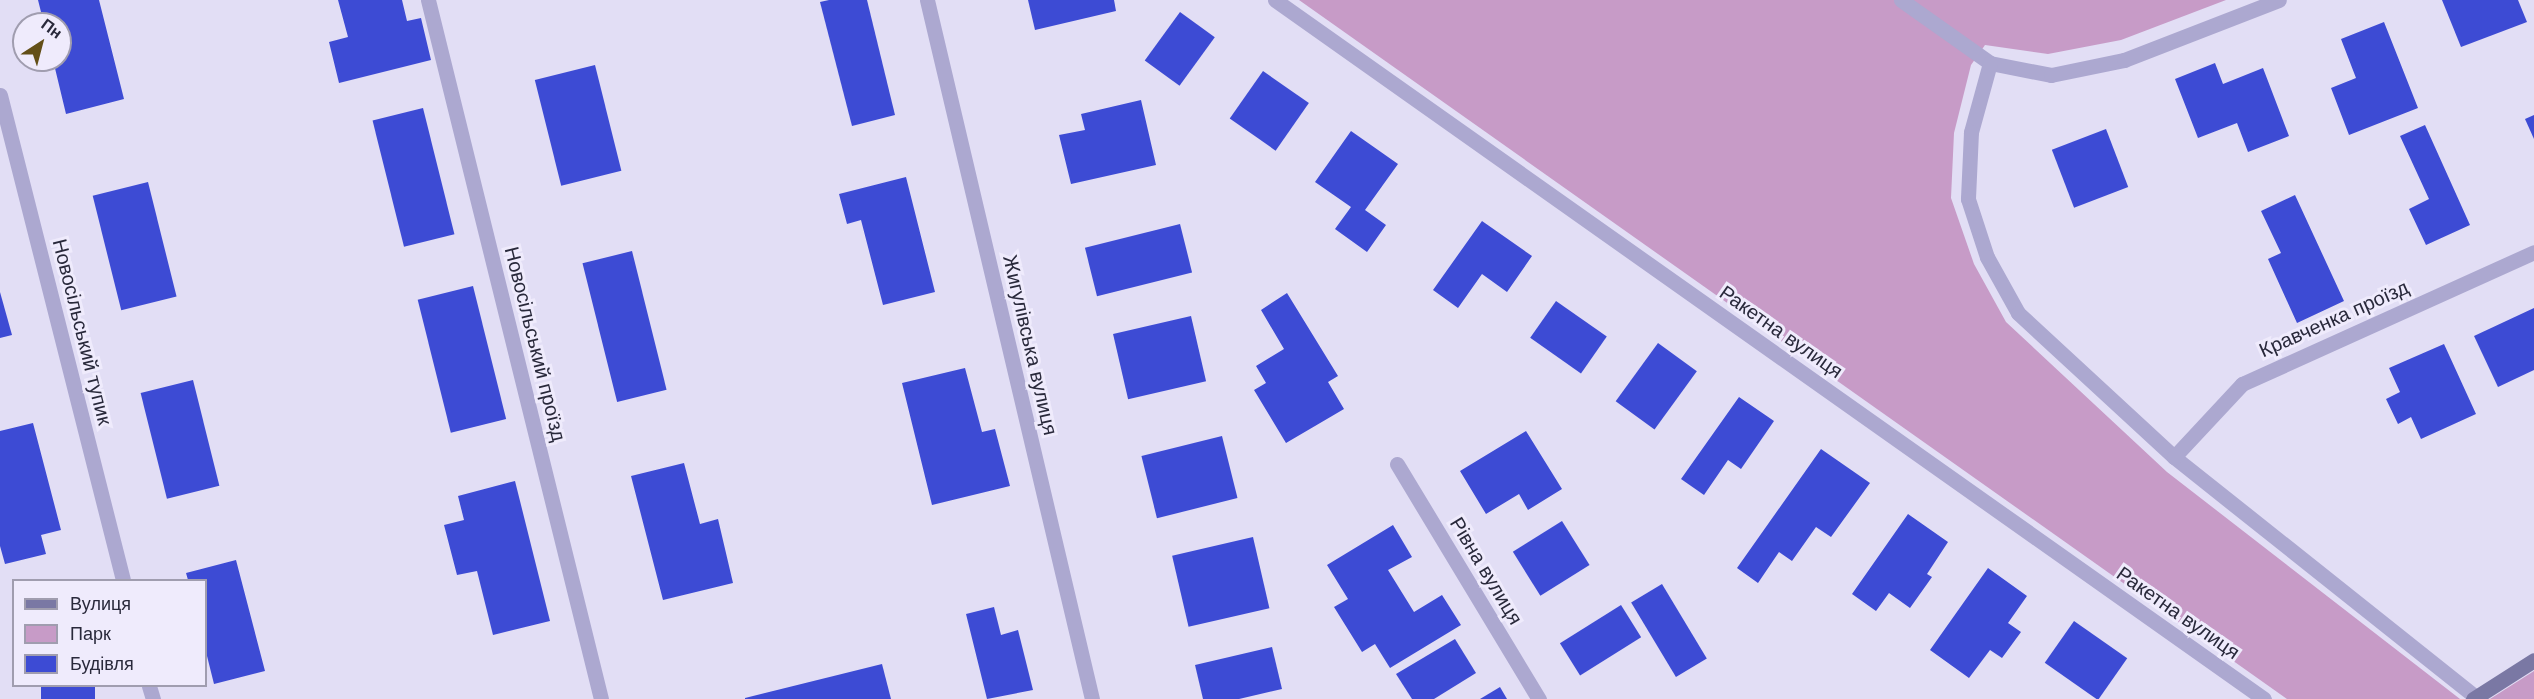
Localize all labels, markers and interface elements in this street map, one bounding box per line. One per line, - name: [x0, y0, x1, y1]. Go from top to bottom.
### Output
- north arrow: [12, 12, 72, 72]
- text: Пн: [38, 16, 65, 42]
- street label: Новосільський тупик: [47, 237, 117, 427]
- street label: Новосільський проїзд: [499, 244, 571, 444]
- street label: Жигулівська вулиця: [998, 253, 1062, 437]
- street label: Кравченка проїзд: [2256, 275, 2412, 363]
- street label: Ракетна вулиця: [1715, 281, 1847, 383]
- street label: Рівна вулиця: [1445, 513, 1527, 629]
- street label: Ракетна вулиця: [2112, 562, 2244, 664]
- legend: [12, 579, 207, 687]
- text: Вулиця: [70, 594, 131, 614]
- text: Парк: [70, 624, 111, 644]
- text: Будівля: [70, 654, 134, 674]

